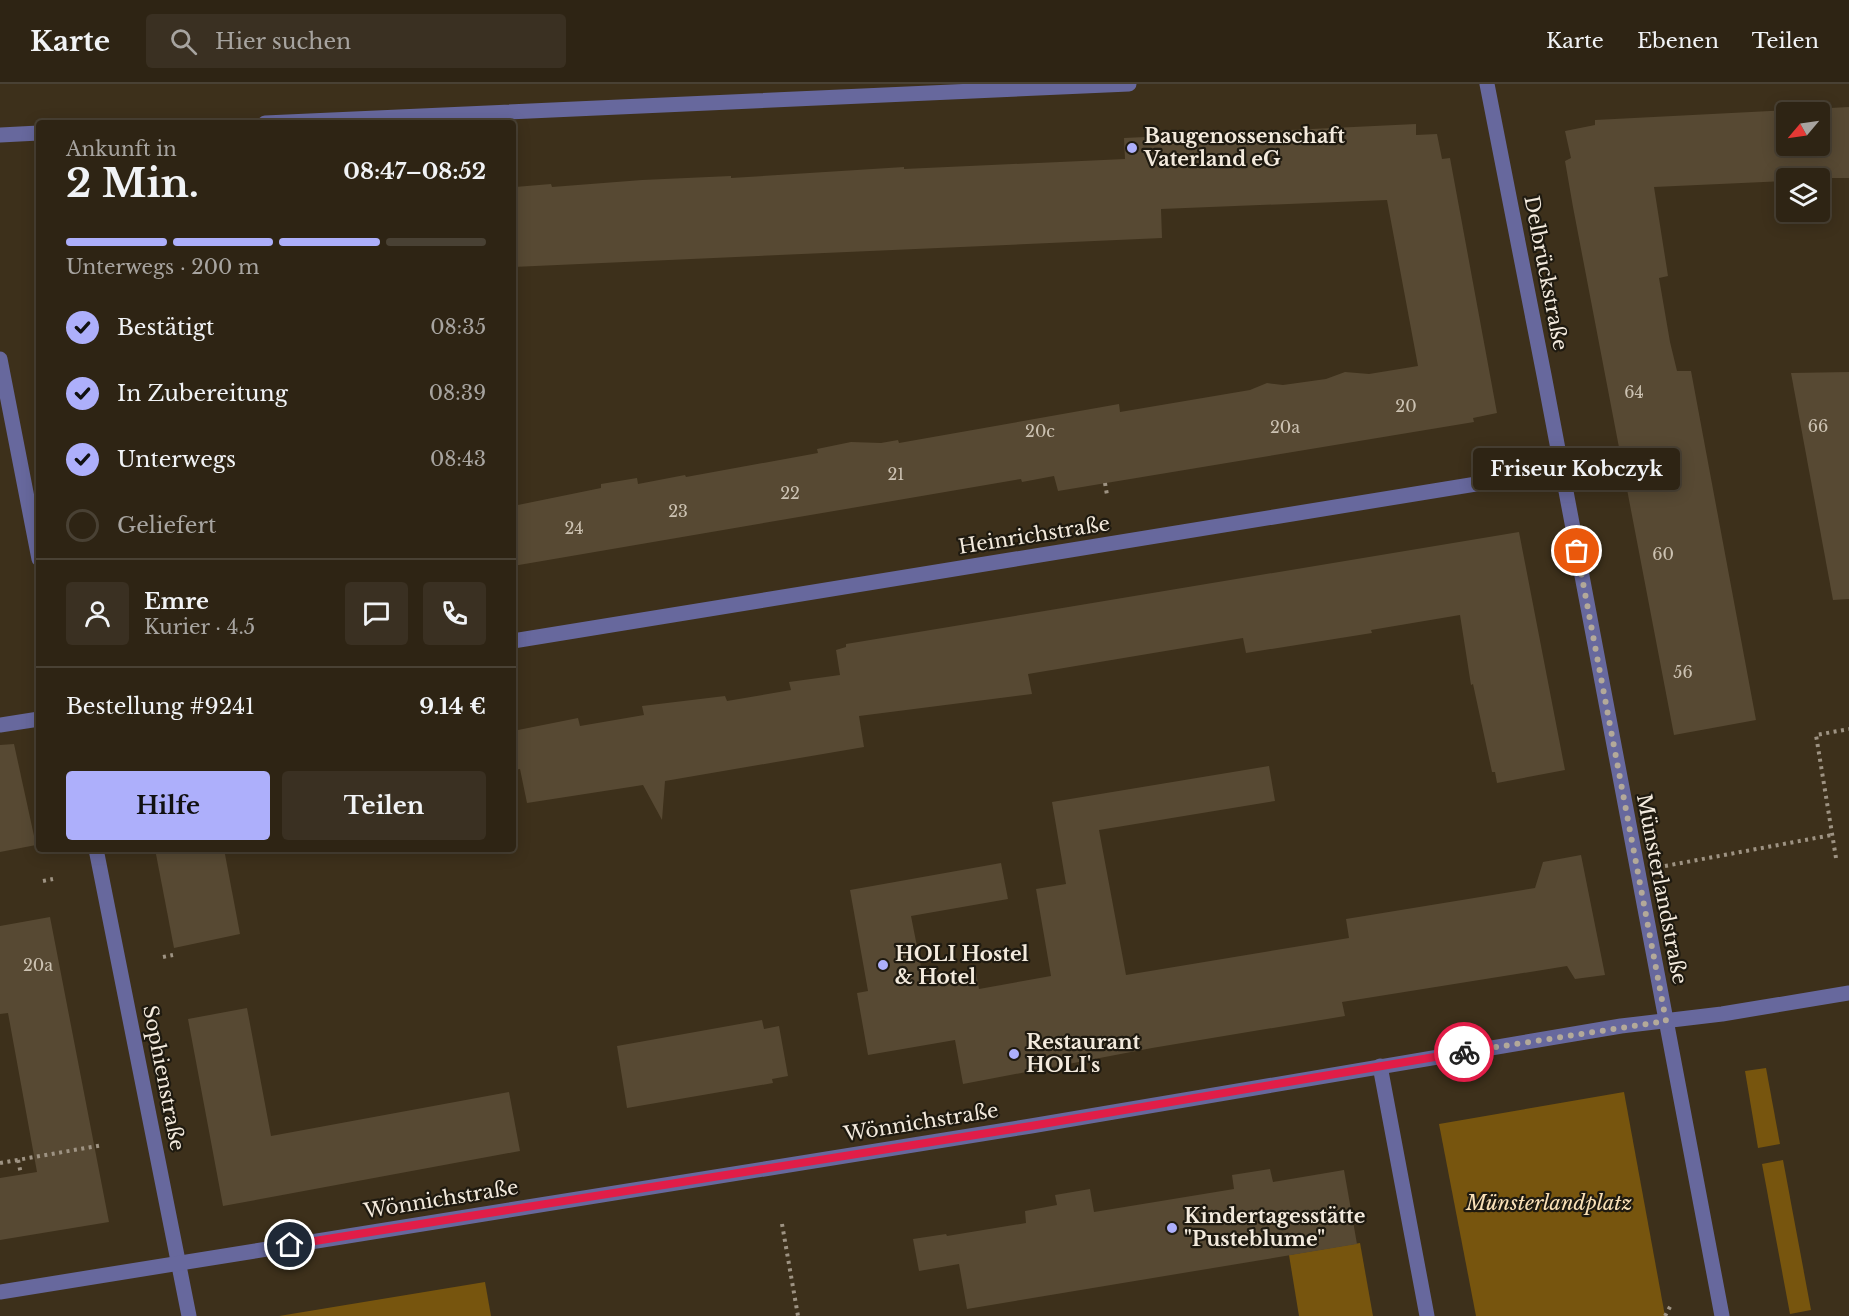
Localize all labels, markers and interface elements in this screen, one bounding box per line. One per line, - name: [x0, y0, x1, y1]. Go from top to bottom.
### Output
- search box: [146, 14, 566, 68]
- text: Karte: [30, 24, 110, 59]
- icon: search: [167, 25, 200, 58]
- text: Hier suchen: [215, 28, 351, 55]
- text: Karte: [1546, 28, 1604, 54]
- text: Ebenen: [1637, 28, 1719, 54]
- text: Teilen: [1752, 28, 1819, 54]
- north arrow: [1776, 102, 1830, 156]
- map controls: [1776, 102, 1830, 222]
- place label: Baugenossenschaft Vaterland eG: [1143, 124, 1345, 171]
- text: Ankunft in: [66, 137, 177, 161]
- marker: Baugenossenschaft Vaterland eG: [1125, 141, 1139, 155]
- text: 08:47–08:52: [343, 158, 486, 185]
- text: 2 Min.: [66, 159, 199, 208]
- button: layers: [1776, 168, 1830, 222]
- street label: Delbrückstraße: [1519, 194, 1573, 352]
- text: Unterwegs · 200 m: [66, 255, 259, 279]
- icon: check: [66, 311, 99, 344]
- text: Bestätigt: [117, 314, 214, 341]
- text: 08:35: [430, 315, 486, 339]
- icon: check: [66, 377, 99, 410]
- text: In Zubereitung: [117, 380, 288, 407]
- text: 08:39: [429, 381, 486, 405]
- house number: 64: [1624, 382, 1644, 402]
- house number: 20: [1395, 396, 1417, 416]
- house number: 66: [1808, 416, 1828, 436]
- house number: 20a: [1270, 417, 1300, 437]
- house number: 20c: [1025, 421, 1055, 441]
- icon: check: [66, 443, 99, 476]
- text: Unterwegs: [117, 446, 236, 473]
- text: 08:43: [430, 447, 486, 471]
- callout: Friseur Kobczyk: [1474, 449, 1680, 491]
- text: Friseur Kobczyk: [1490, 457, 1663, 481]
- house number: 21: [888, 464, 905, 484]
- house number: 22: [780, 483, 800, 503]
- house number: 23: [668, 501, 688, 521]
- street label: Heinrichstraße: [956, 511, 1112, 559]
- text: Geliefert: [117, 512, 216, 539]
- house number: 24: [564, 518, 584, 538]
- pin: [1551, 525, 1602, 576]
- icon: bag: [1560, 534, 1593, 567]
- house number: 60: [1652, 544, 1674, 564]
- button: person: [66, 582, 129, 645]
- button: chat: [345, 582, 408, 645]
- button: phone: [423, 582, 486, 645]
- text: Emre: [144, 588, 209, 615]
- text: Kurier · 4.5: [144, 615, 255, 639]
- house number: 56: [1673, 662, 1693, 682]
- text: Bestellung #9241: [66, 693, 255, 720]
- text: 9.14 €: [419, 693, 486, 720]
- button: Hilfe: [66, 771, 270, 840]
- button: Teilen: [282, 771, 486, 840]
- street label: Münsterlandstraße: [1632, 792, 1692, 986]
- place label: HOLI Hostel & Hotel: [895, 942, 1029, 989]
- house number: 20a: [23, 955, 53, 975]
- marker: HOLI Hostel & Hotel: [876, 958, 890, 972]
- street label: Sophienstraße: [138, 1003, 190, 1153]
- courier: [1434, 1022, 1494, 1082]
- place label: Restaurant HOLI's: [1026, 1030, 1140, 1077]
- icon: bike: [1448, 1036, 1481, 1069]
- marker: Restaurant HOLI's: [1007, 1047, 1021, 1061]
- street label: Wönnichstraße: [841, 1098, 1000, 1146]
- street label: Wönnichstraße: [361, 1175, 520, 1223]
- park label: Münsterlandplatz: [1465, 1191, 1632, 1215]
- place label: Kindertagesstätte "Pusteblume": [1184, 1204, 1365, 1251]
- pin: [264, 1219, 315, 1270]
- marker: Kindertagesstätte "Pusteblume": [1165, 1221, 1179, 1235]
- icon: home: [273, 1228, 306, 1261]

